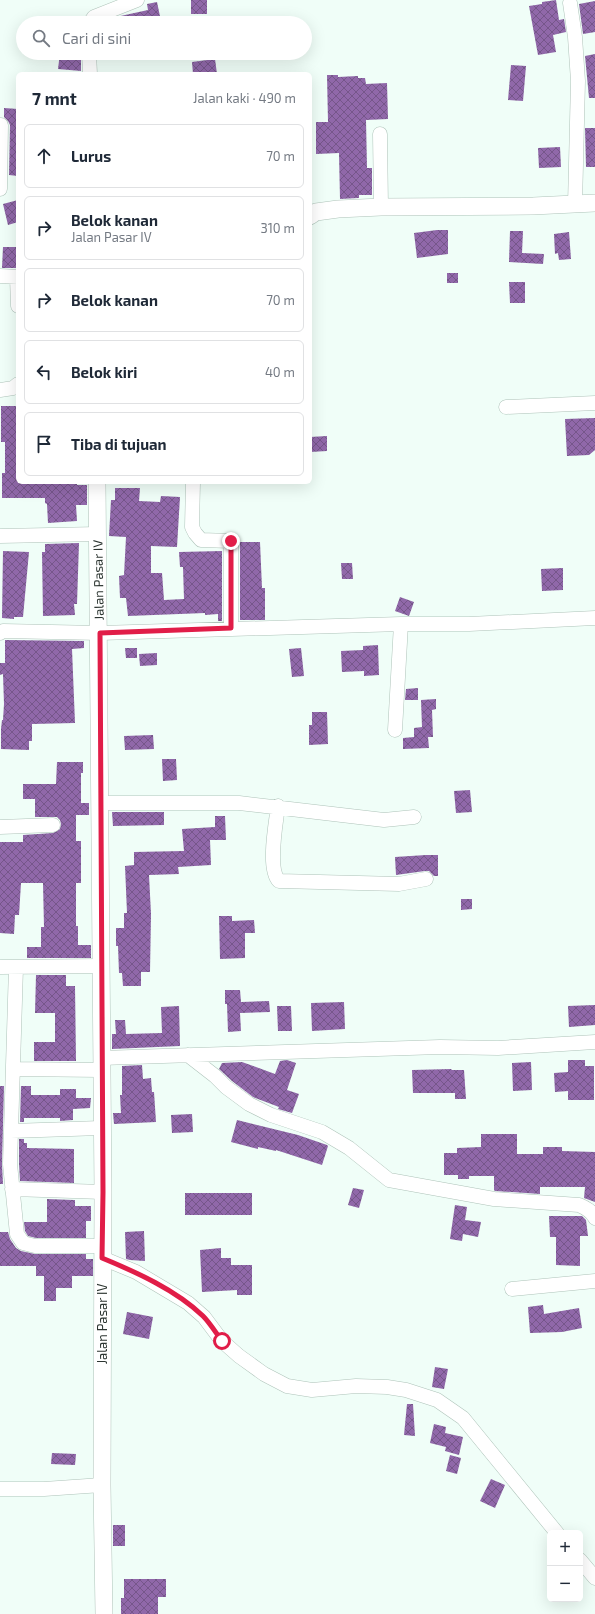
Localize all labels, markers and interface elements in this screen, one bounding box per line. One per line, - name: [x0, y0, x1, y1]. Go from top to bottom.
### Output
- search box: [16, 16, 312, 60]
- icon: search: [30, 27, 52, 49]
- text: Cari di sini: [62, 29, 131, 47]
- text: 7 mnt: [32, 88, 77, 108]
- text: Jalan kaki · 490 m: [193, 90, 296, 106]
- icon: ahead: [33, 145, 55, 167]
- text: Lurus: [71, 147, 111, 165]
- text: 70 m: [266, 148, 295, 164]
- text: Belok kanan: [71, 211, 158, 229]
- icon: right: [33, 217, 55, 239]
- text: 310 m: [260, 220, 295, 236]
- text: Jalan Pasar IV: [71, 229, 152, 245]
- icon: right: [33, 289, 55, 311]
- text: Belok kanan: [71, 291, 158, 309]
- text: 70 m: [266, 292, 295, 308]
- icon: left: [33, 361, 55, 383]
- text: Belok kiri: [71, 363, 137, 381]
- text: 40 m: [265, 364, 295, 380]
- icon: arrive: [33, 433, 55, 455]
- text: Tiba di tujuan: [71, 435, 167, 453]
- route end: [222, 532, 240, 550]
- street label: Jalan Pasar IV: [89, 539, 107, 620]
- street label: Jalan Pasar IV: [94, 1284, 110, 1364]
- route start: [213, 1332, 231, 1350]
- map controls: [547, 1530, 583, 1602]
- button: +: [547, 1530, 583, 1566]
- button: −: [547, 1566, 583, 1602]

